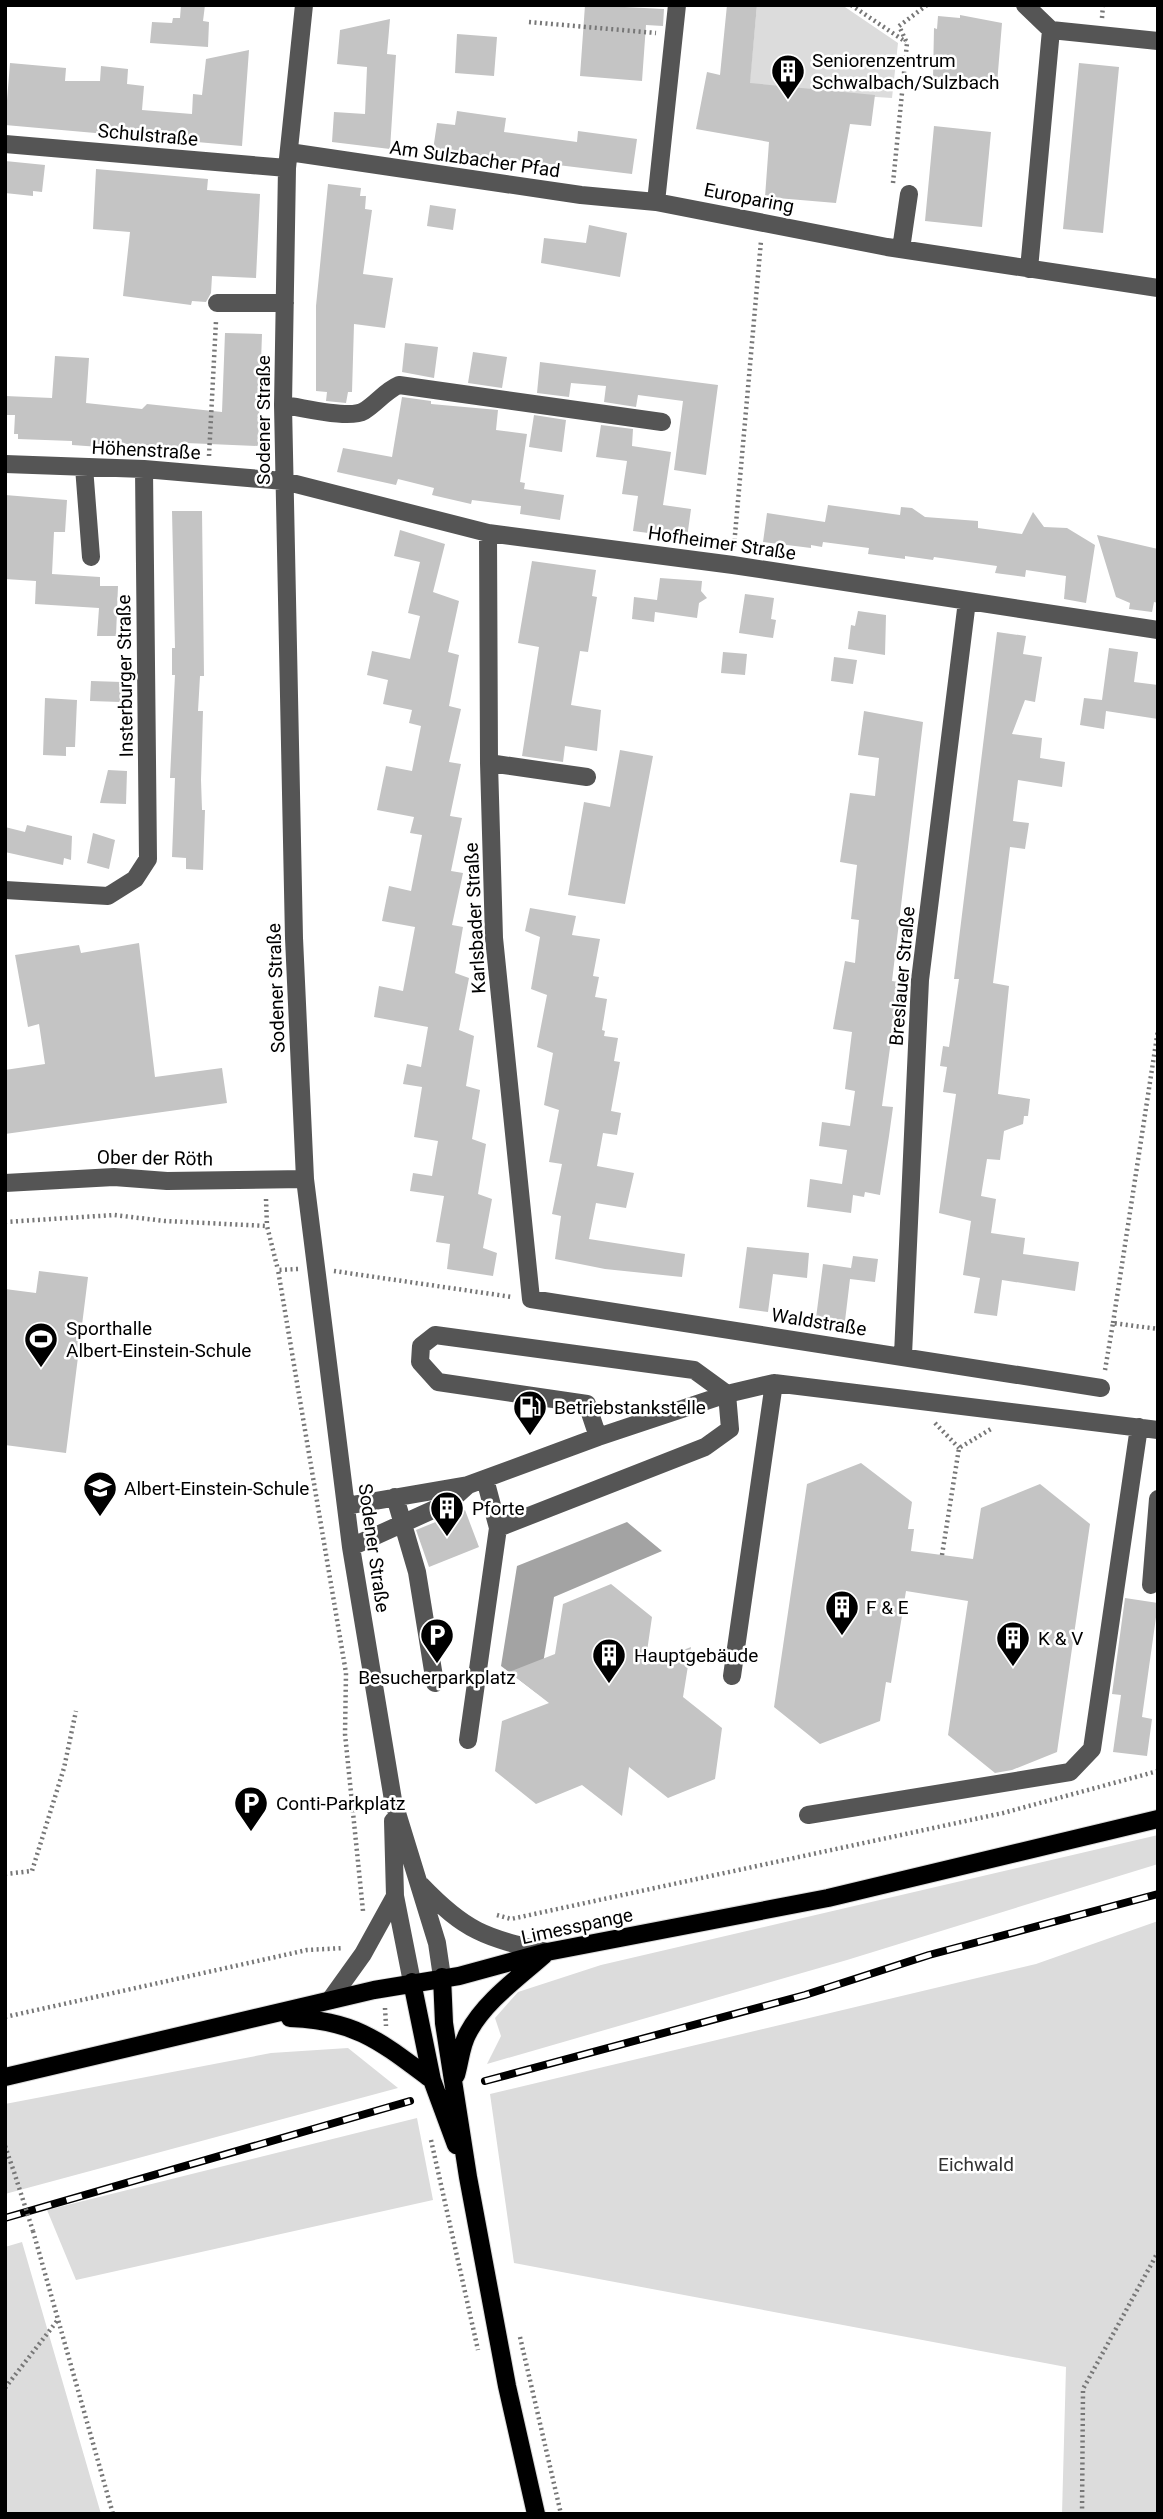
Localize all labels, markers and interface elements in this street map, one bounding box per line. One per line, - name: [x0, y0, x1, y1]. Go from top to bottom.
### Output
- place label: Seniorenzentrum Schwalbach/Sulzbach: [812, 49, 999, 94]
- building icon: Seniorenzentrum Schwalbach/Sulzbach: [769, 52, 807, 101]
- street label: Schulstraße: [97, 119, 199, 151]
- street label: Am Sulzbacher Pfad: [388, 136, 562, 182]
- street label: Europaring: [702, 178, 796, 218]
- street label: Sodener Straße: [252, 355, 275, 485]
- street label: Höhenstraße: [91, 436, 201, 464]
- street label: Hofheimer Straße: [646, 521, 798, 565]
- street label: Insterburger Straße: [112, 594, 138, 758]
- street label: Karlsbader Straße: [460, 842, 490, 994]
- street label: Breslauer Straße: [884, 905, 920, 1047]
- street label: Sodener Straße: [262, 923, 290, 1053]
- street label: Ober der Röth: [97, 1145, 213, 1171]
- street label: Waldstraße: [770, 1303, 868, 1341]
- place label: Sporthalle Albert-Einstein-Schule: [66, 1317, 251, 1362]
- sports icon: Sporthalle Albert-Einstein-Schule: [22, 1320, 60, 1369]
- fuel station icon: Betriebstankstelle: [511, 1388, 549, 1437]
- place label: Betriebstankstelle: [554, 1396, 706, 1419]
- school or university icon: Albert-Einstein-Schule: [81, 1469, 119, 1518]
- place label: Albert-Einstein-Schule: [124, 1477, 309, 1500]
- street label: Sodener Straße: [354, 1482, 394, 1614]
- building icon: Pforte: [428, 1489, 466, 1538]
- place label: Pforte: [472, 1497, 525, 1520]
- building icon: F & E: [823, 1588, 861, 1637]
- place label: F & E: [866, 1596, 909, 1619]
- parking icon: Besucherparkplatz: [418, 1616, 456, 1665]
- building icon: K & V: [994, 1619, 1032, 1668]
- place label: K & V: [1038, 1627, 1083, 1650]
- building icon: Hauptgebäude: [590, 1636, 628, 1685]
- place label: Hauptgebäude: [634, 1644, 758, 1667]
- place label: Besucherparkplatz: [358, 1666, 516, 1689]
- parking icon: Conti-Parkplatz: [232, 1784, 270, 1833]
- place label: Conti-Parkplatz: [276, 1792, 405, 1815]
- street label: Limesspange: [519, 1903, 635, 1949]
- park label: Eichwald: [938, 2153, 1014, 2176]

